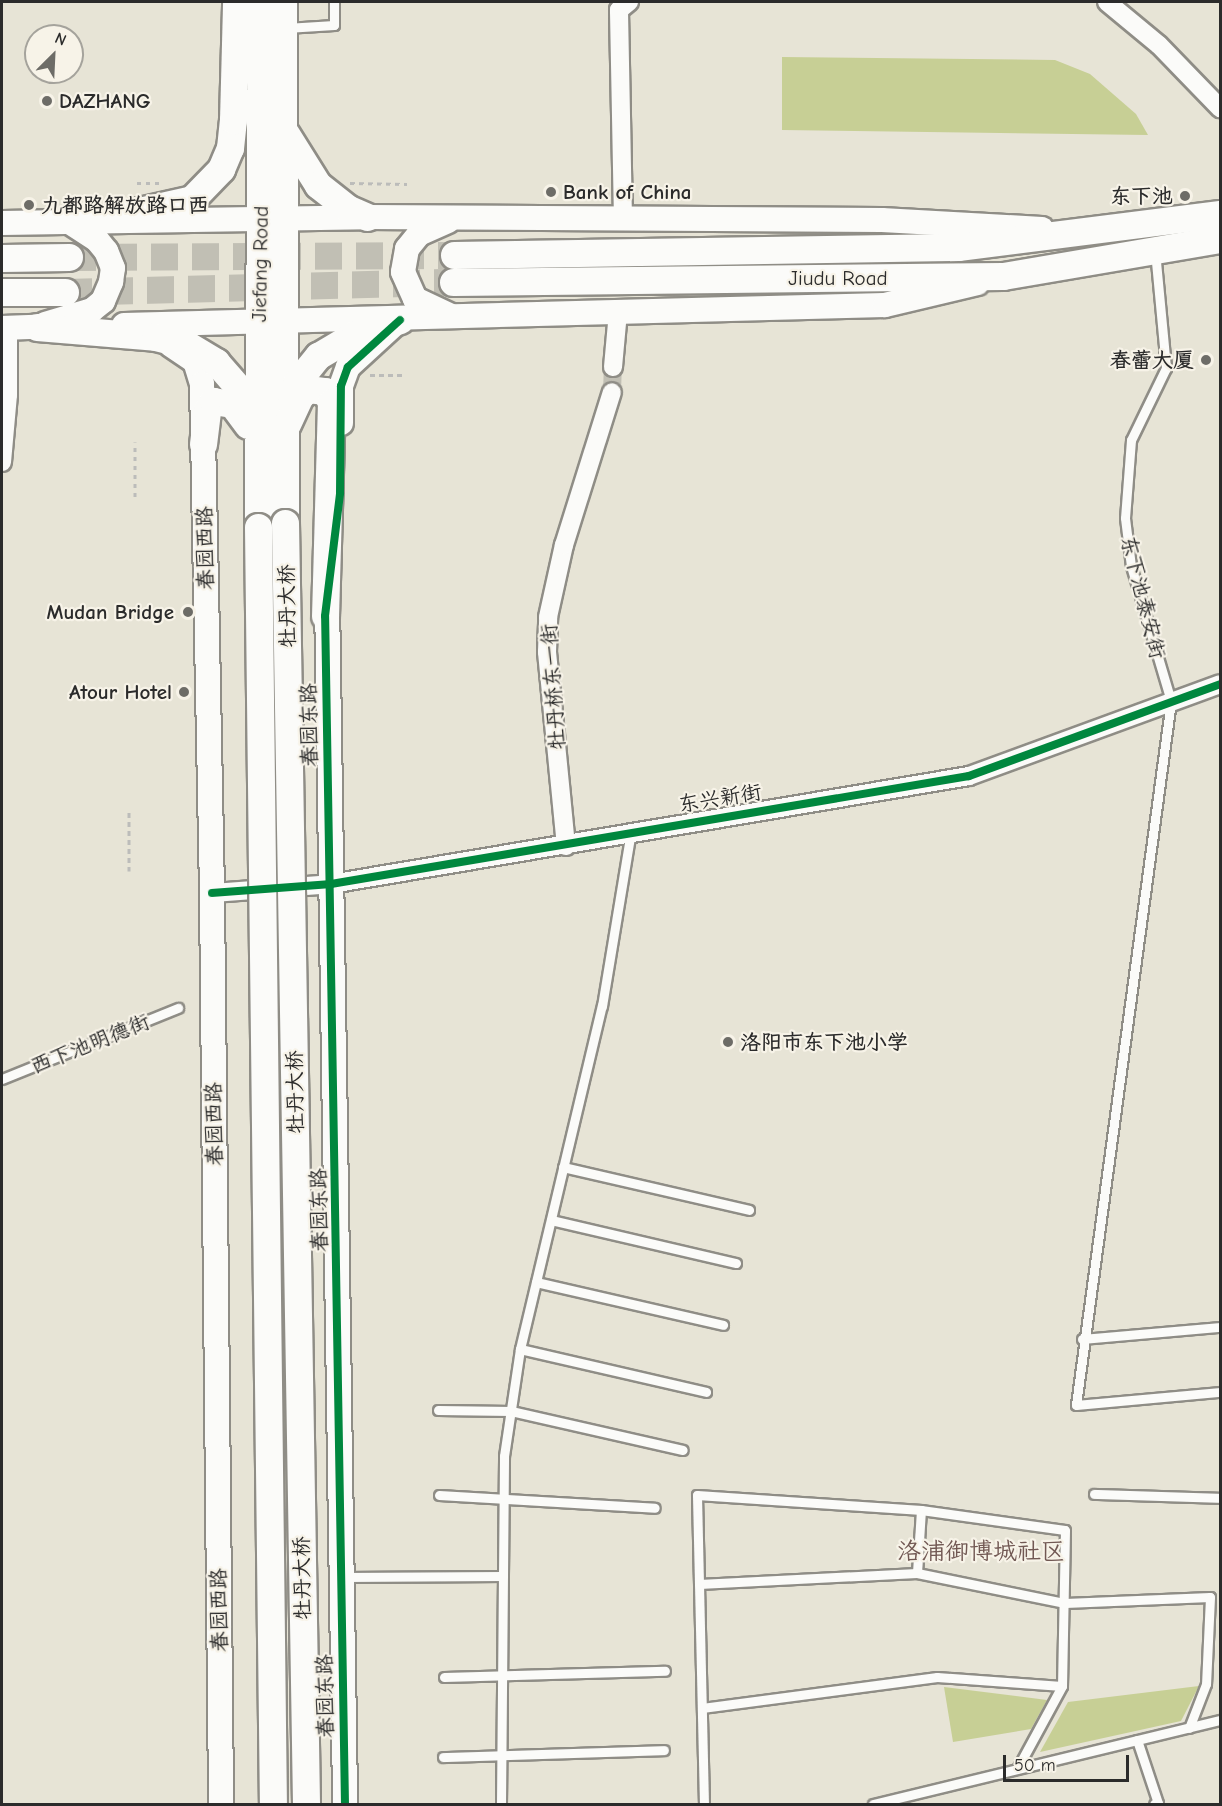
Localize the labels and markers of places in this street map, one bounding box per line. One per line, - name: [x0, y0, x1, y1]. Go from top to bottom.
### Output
- place label: DAZHANG: [59, 88, 151, 114]
- marker: DAZHANG: [40, 94, 54, 108]
- place label: Bank of China: [563, 179, 691, 205]
- place label: 东下池: [1110, 183, 1173, 209]
- marker: Bank of China: [544, 185, 558, 199]
- marker: 东下池: [1178, 189, 1192, 203]
- place label: 九都路解放路口西: [41, 192, 209, 218]
- marker: 九都路解放路口西: [22, 198, 36, 212]
- place label: 春蕾大厦: [1110, 347, 1194, 373]
- marker: 春蕾大厦: [1199, 353, 1213, 367]
- place label: Mudan Bridge: [47, 599, 174, 625]
- marker: Mudan Bridge: [179, 603, 197, 621]
- place label: Atour Hotel: [69, 679, 172, 705]
- marker: Atour Hotel: [177, 685, 191, 699]
- place label: 洛阳市东下池小学: [740, 1029, 908, 1055]
- marker: 洛阳市东下池小学: [721, 1035, 735, 1049]

